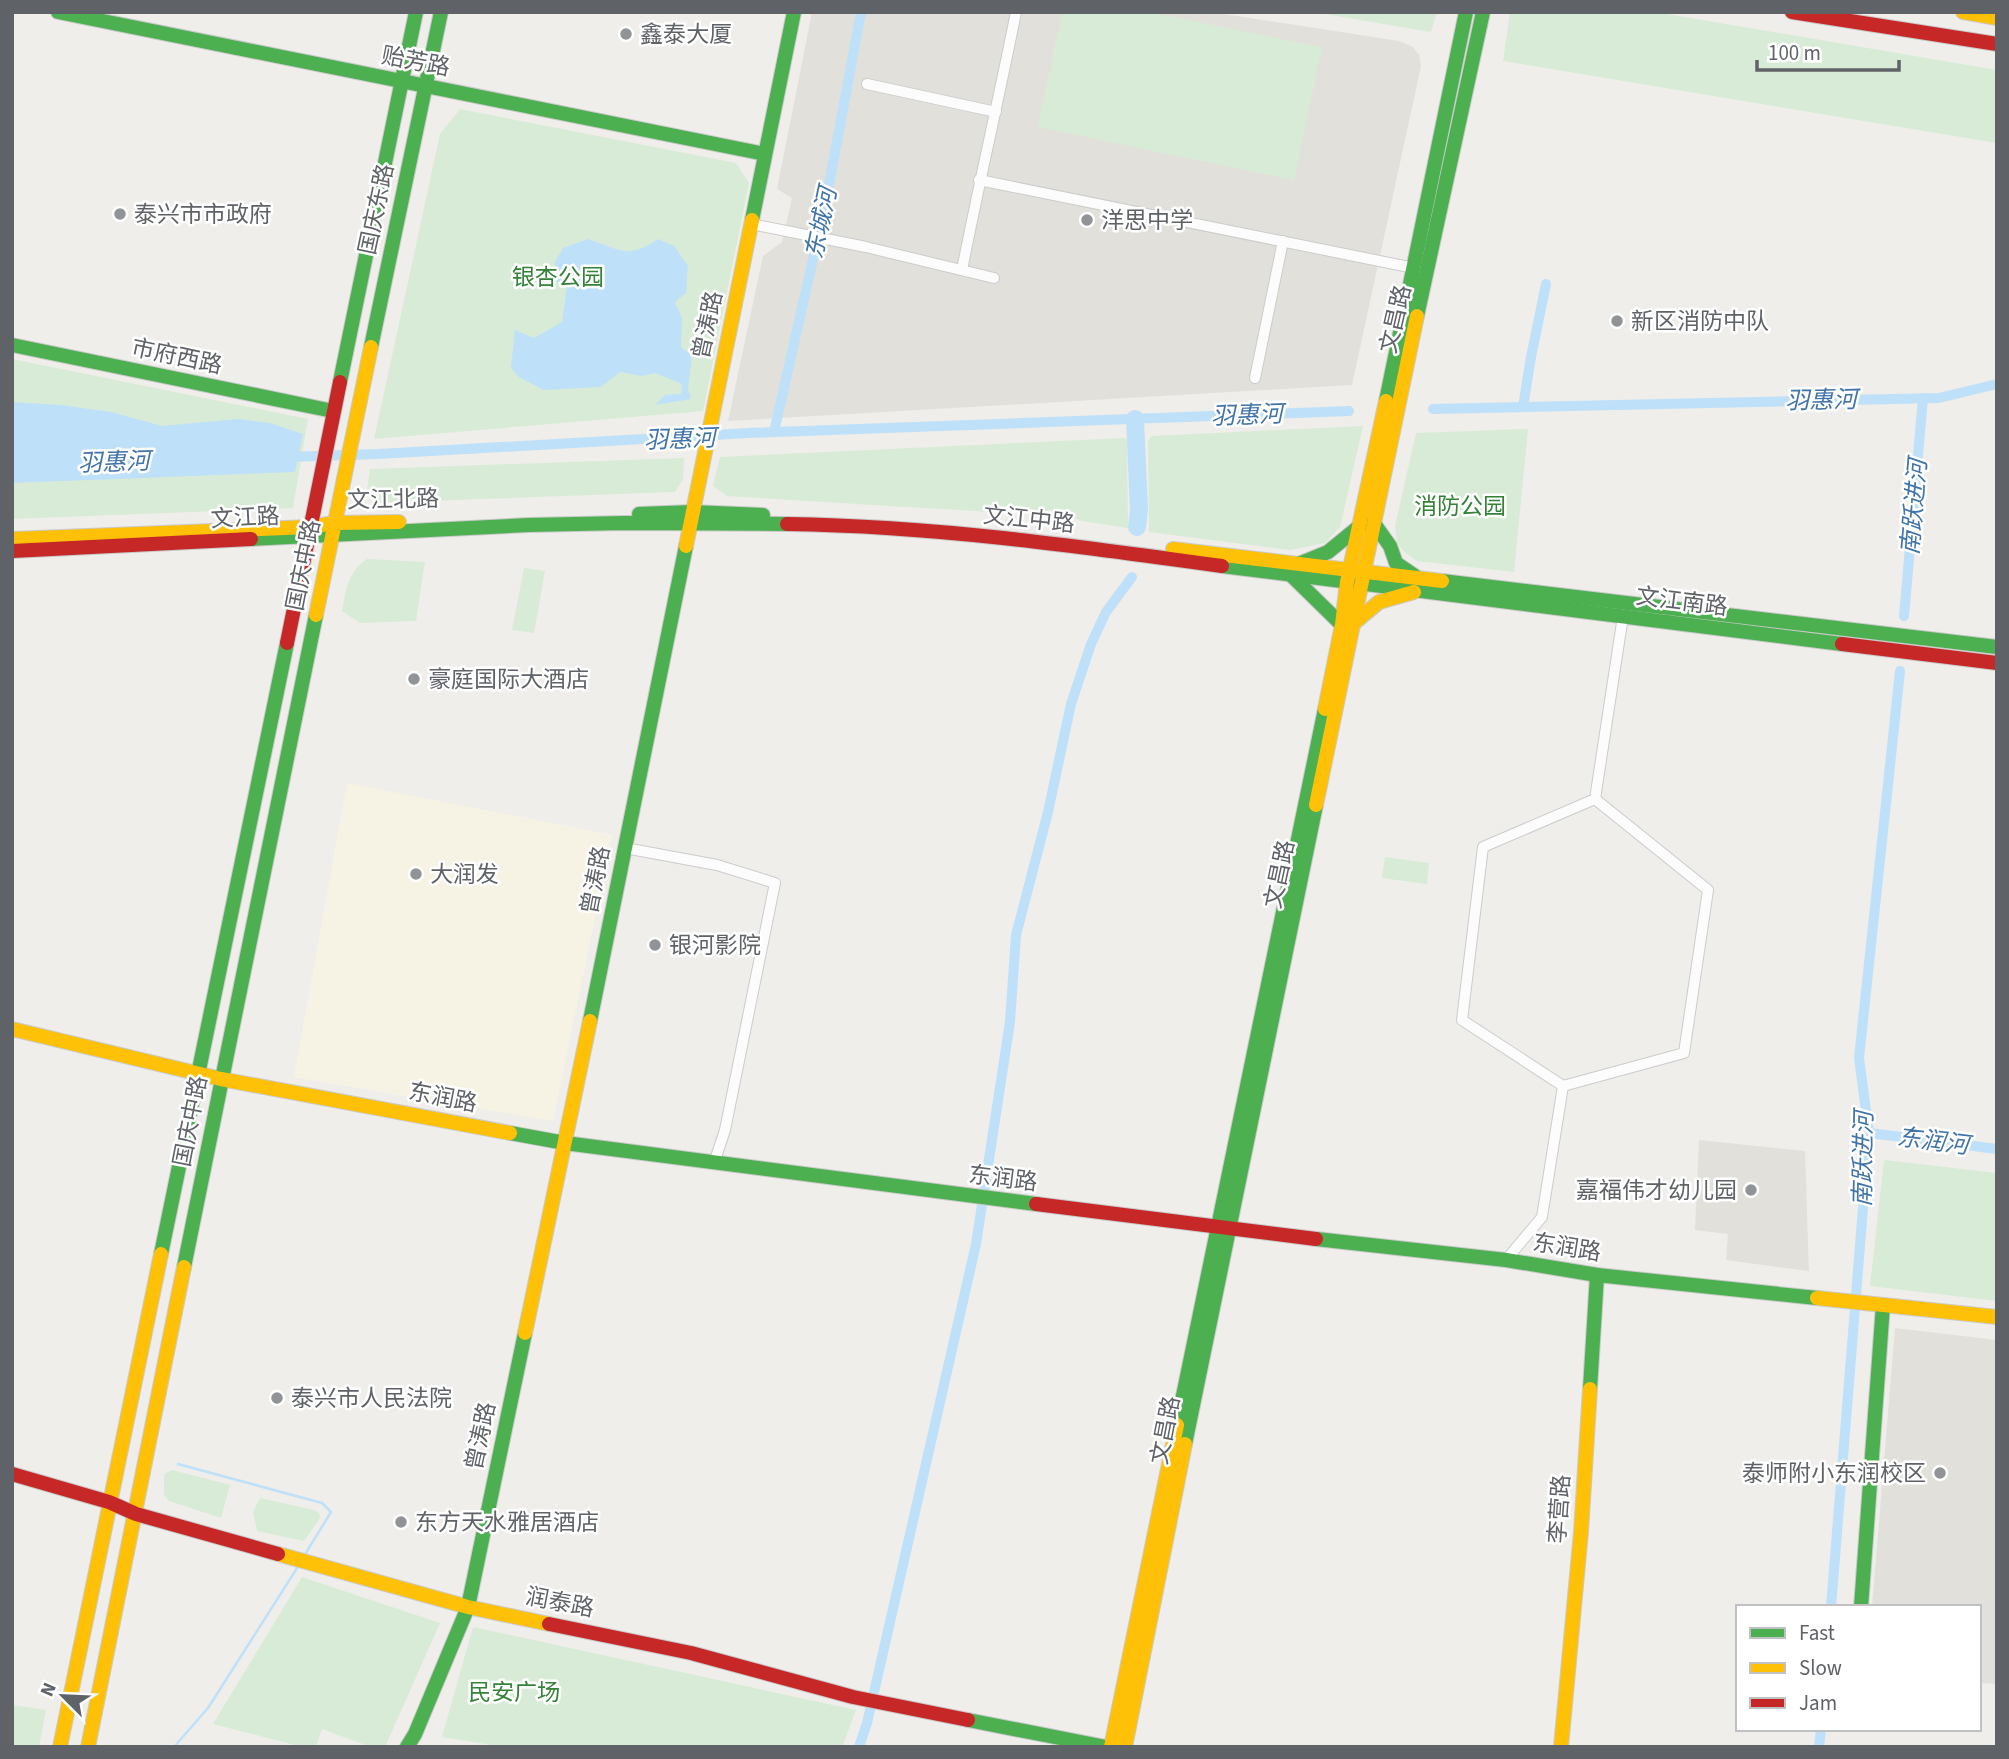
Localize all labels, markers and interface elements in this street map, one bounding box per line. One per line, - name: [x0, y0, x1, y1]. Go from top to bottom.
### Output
- place label: 鑫泰大厦: [640, 18, 732, 51]
- marker: 鑫泰大厦: [618, 26, 634, 42]
- scale bar: [1757, 28, 1899, 72]
- text: 100 m: [1768, 38, 1821, 68]
- street label: 贻芳路: [379, 39, 453, 84]
- street label: 国庆东路: [351, 161, 402, 258]
- water label: 东城河: [797, 180, 847, 262]
- place label: 泰兴市市政府: [134, 198, 272, 231]
- place label: 洋思中学: [1101, 204, 1193, 237]
- marker: 泰兴市市政府: [112, 206, 128, 222]
- marker: 洋思中学: [1079, 212, 1095, 228]
- park label: 银杏公园: [512, 261, 604, 294]
- street label: 文昌路: [1372, 282, 1419, 356]
- street label: 曾涛路: [684, 288, 731, 362]
- place label: 新区消防中队: [1631, 305, 1769, 338]
- marker: 新区消防中队: [1609, 313, 1625, 329]
- street label: 市府西路: [128, 331, 225, 382]
- water label: 羽惠河: [1785, 382, 1861, 419]
- water label: 羽惠河: [1210, 397, 1288, 434]
- water label: 羽惠河: [643, 421, 721, 458]
- water label: 羽惠河: [77, 444, 155, 481]
- water label: 南跃进河: [1893, 454, 1936, 556]
- street label: 文江北路: [347, 482, 439, 517]
- park label: 消防公园: [1414, 490, 1506, 523]
- street label: 文江中路: [981, 498, 1076, 541]
- street label: 文江路: [210, 499, 280, 536]
- street label: 国庆中路: [279, 517, 328, 613]
- street label: 文江南路: [1634, 580, 1730, 623]
- place label: 豪庭国际大酒店: [428, 663, 589, 696]
- marker: 豪庭国际大酒店: [406, 671, 422, 687]
- street label: 文昌路: [1256, 837, 1303, 911]
- street label: 曾涛路: [573, 843, 618, 917]
- place label: 大润发: [430, 858, 499, 891]
- marker: 大润发: [408, 866, 424, 882]
- place label: 银河影院: [669, 929, 761, 962]
- marker: 银河影院: [647, 937, 663, 953]
- street label: 国庆中路: [166, 1073, 215, 1169]
- street label: 东润路: [406, 1075, 480, 1120]
- water label: 南跃进河: [1845, 1107, 1882, 1207]
- water label: 东润河: [1895, 1120, 1975, 1164]
- street label: 东润路: [967, 1158, 1039, 1199]
- place label: 嘉福伟才幼儿园: [1576, 1174, 1737, 1207]
- marker: 嘉福伟才幼儿园: [1743, 1182, 1759, 1198]
- street label: 东润路: [1530, 1226, 1604, 1269]
- place label: 泰兴市人民法院: [291, 1382, 452, 1415]
- marker: 泰兴市人民法院: [269, 1390, 285, 1406]
- street label: 文昌路: [1143, 1393, 1188, 1467]
- street label: 曾涛路: [457, 1399, 504, 1473]
- place label: 泰师附小东润校区: [1742, 1457, 1926, 1490]
- marker: 泰师附小东润校区: [1932, 1465, 1948, 1481]
- street label: 李营路: [1541, 1473, 1578, 1545]
- place label: 东方天水雅居酒店: [415, 1506, 599, 1539]
- marker: 东方天水雅居酒店: [393, 1514, 409, 1530]
- street label: 润泰路: [523, 1580, 597, 1625]
- legend: [1736, 1605, 1981, 1731]
- text: Fast: [1799, 1618, 1835, 1648]
- text: Slow: [1799, 1653, 1842, 1683]
- north arrow: [28, 1661, 98, 1731]
- park label: 民安广场: [468, 1676, 560, 1709]
- text: N: [34, 1678, 64, 1701]
- text: Jam: [1799, 1688, 1837, 1718]

